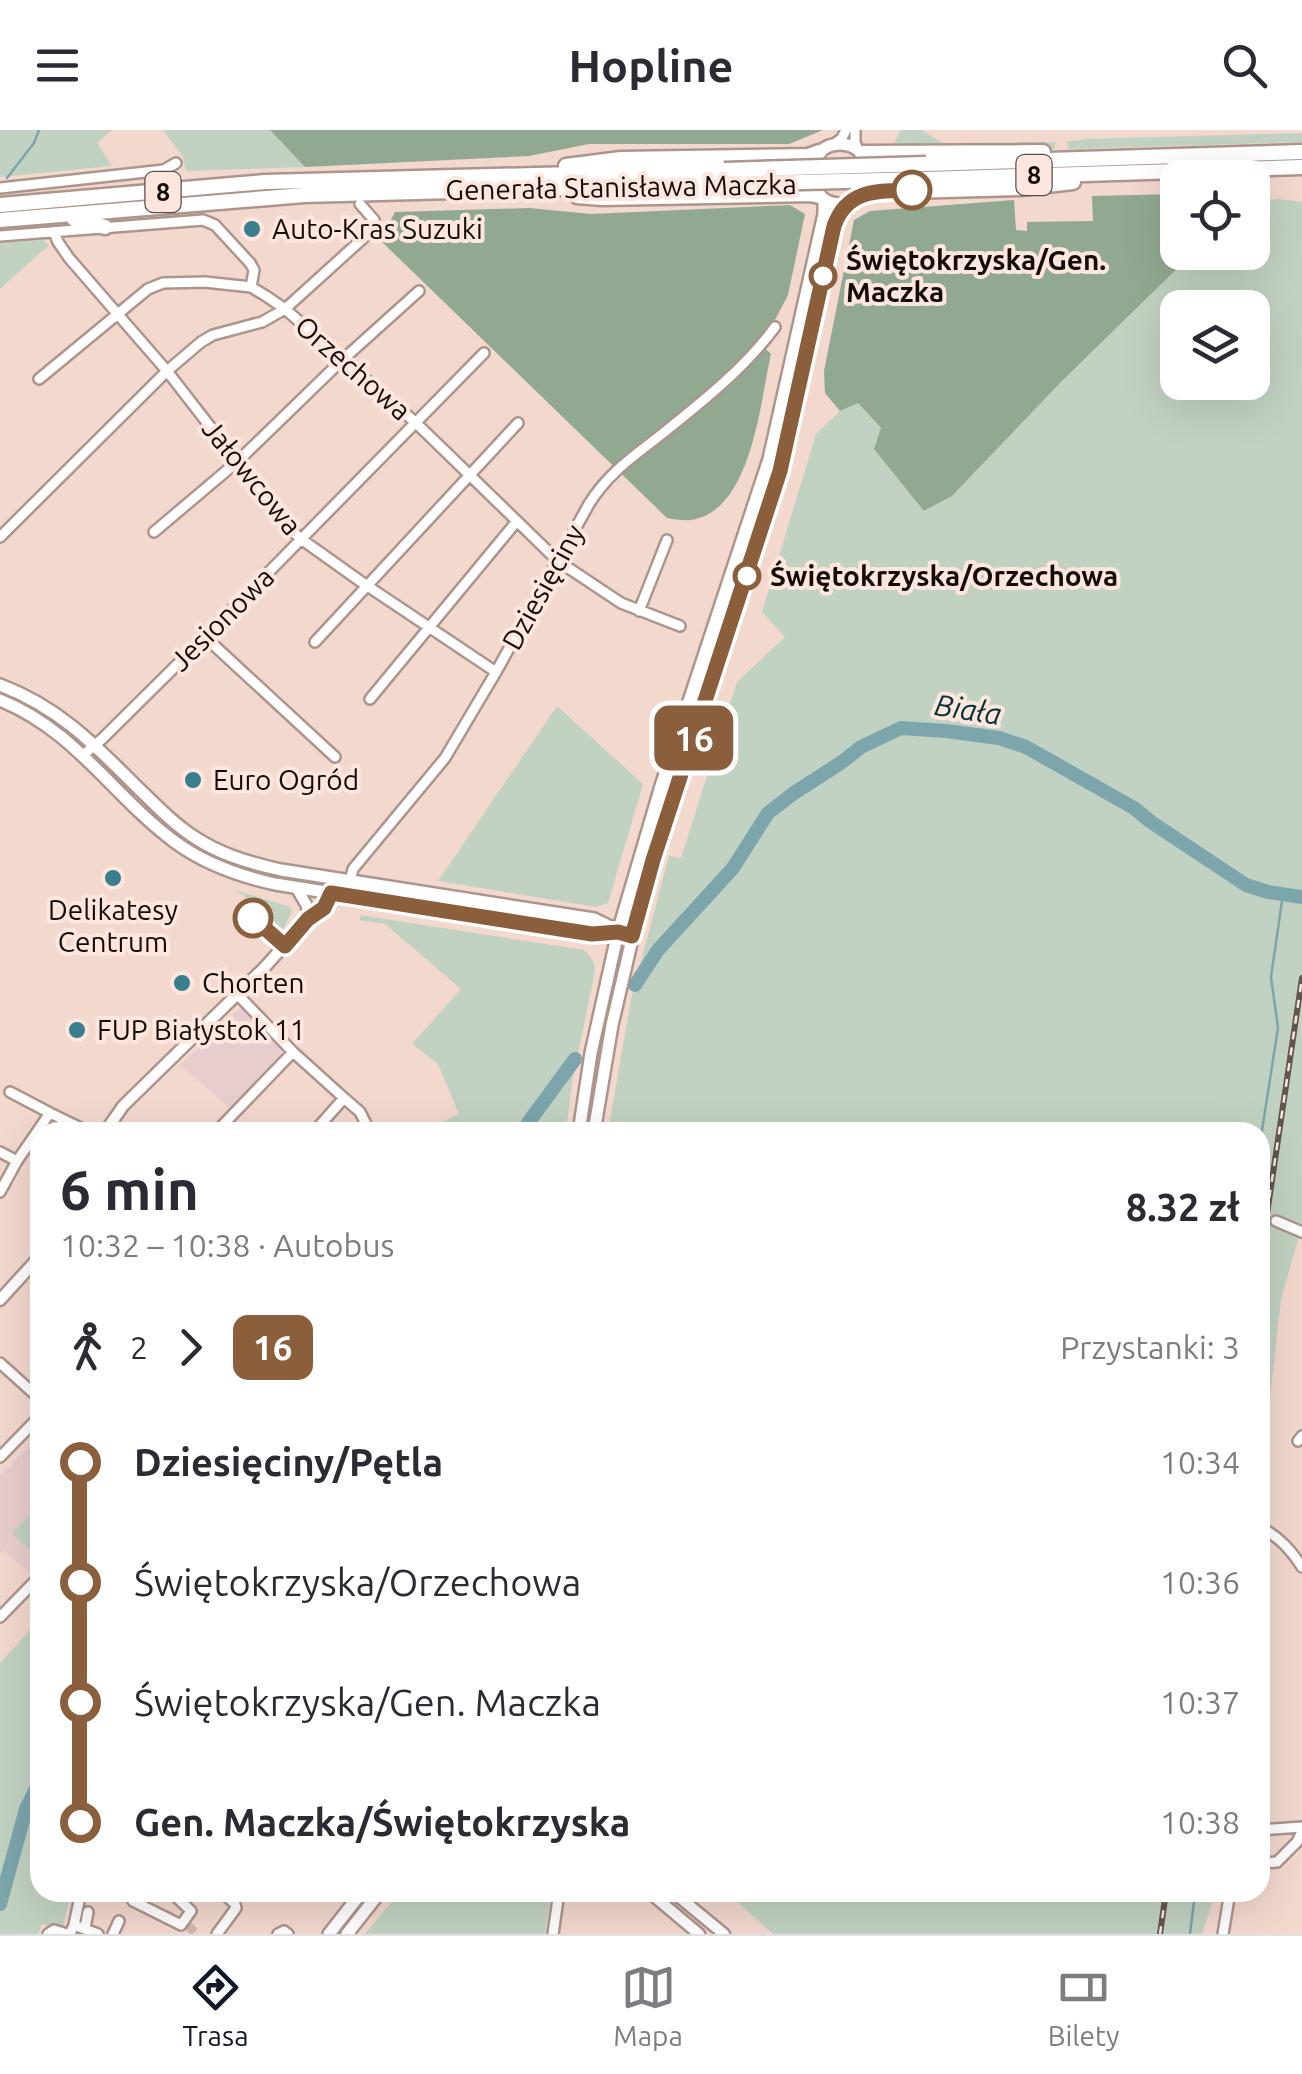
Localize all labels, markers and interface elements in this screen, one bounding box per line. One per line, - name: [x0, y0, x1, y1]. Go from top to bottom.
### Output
- icon: menu: [30, 38, 85, 93]
- icon: search: [1217, 38, 1272, 93]
- text: Hopline: [568, 40, 734, 91]
- road number: 8: [1016, 155, 1052, 195]
- map controls: [1160, 160, 1270, 400]
- button: locate: [1160, 160, 1270, 270]
- street label: Generała Stanisława Maczka: [445, 168, 797, 205]
- unlabelled marker: [893, 171, 931, 209]
- road number: 8: [146, 172, 180, 212]
- place label: Auto-Kras Suzuki: [272, 213, 483, 244]
- marker: Auto-Kras Suzuki: [241, 218, 263, 240]
- place label: Świętokrzyska/Gen. Maczka: [846, 244, 1106, 307]
- marker: Świętokrzyska/Gen. Maczka: [810, 263, 836, 289]
- button: layers: [1160, 290, 1270, 400]
- street label: Orzechowa: [290, 309, 417, 426]
- street label: Jałowcowa: [197, 413, 308, 540]
- street label: Dziesięciny: [495, 519, 590, 655]
- place label: Świętokrzyska/Orzechowa: [770, 560, 1118, 592]
- street label: Jesionowa: [164, 561, 280, 677]
- marker: Świętokrzyska/Orzechowa: [734, 563, 760, 589]
- water label: Biała: [932, 687, 1004, 731]
- line badge: 16: [649, 706, 739, 770]
- text: 16: [674, 718, 714, 758]
- place label: Euro Ogród: [213, 764, 359, 795]
- marker: Euro Ogród: [182, 769, 204, 791]
- marker: Delikatesy Centrum: [102, 867, 124, 889]
- place label: Delikatesy Centrum: [48, 894, 178, 957]
- unlabelled marker: [234, 899, 272, 937]
- place label: Chorten: [202, 967, 305, 998]
- marker: Chorten: [171, 972, 193, 994]
- place label: FUP Białystok 11: [97, 1014, 306, 1045]
- marker: FUP Białystok 11: [66, 1019, 88, 1041]
- text: 6 min: [60, 1159, 199, 1220]
- text: 8.32 zł: [1126, 1186, 1240, 1228]
- text: 10:32 – 10:38 · Autobus: [60, 1227, 394, 1263]
- icon: walk: [60, 1320, 115, 1375]
- icon: forward: [163, 1320, 218, 1375]
- text: 16: [253, 1327, 293, 1367]
- text: 2: [130, 1329, 148, 1365]
- text: Przystanki: 3: [1060, 1329, 1240, 1365]
- text: Dziesięciny/Pętla: [134, 1441, 443, 1483]
- text: 10:34: [1160, 1444, 1240, 1480]
- text: Świętokrzyska/Orzechowa: [134, 1561, 581, 1603]
- text: 10:36: [1160, 1564, 1240, 1600]
- text: Świętokrzyska/Gen. Maczka: [134, 1681, 601, 1723]
- text: 10:37: [1160, 1684, 1240, 1720]
- text: Gen. Maczka/Świętokrzyska: [134, 1801, 630, 1843]
- text: 10:38: [1160, 1804, 1240, 1840]
- tab: Trasa: [182, 1960, 249, 2051]
- tab: Mapa: [613, 1960, 683, 2051]
- tab: Bilety: [1048, 1960, 1120, 2051]

